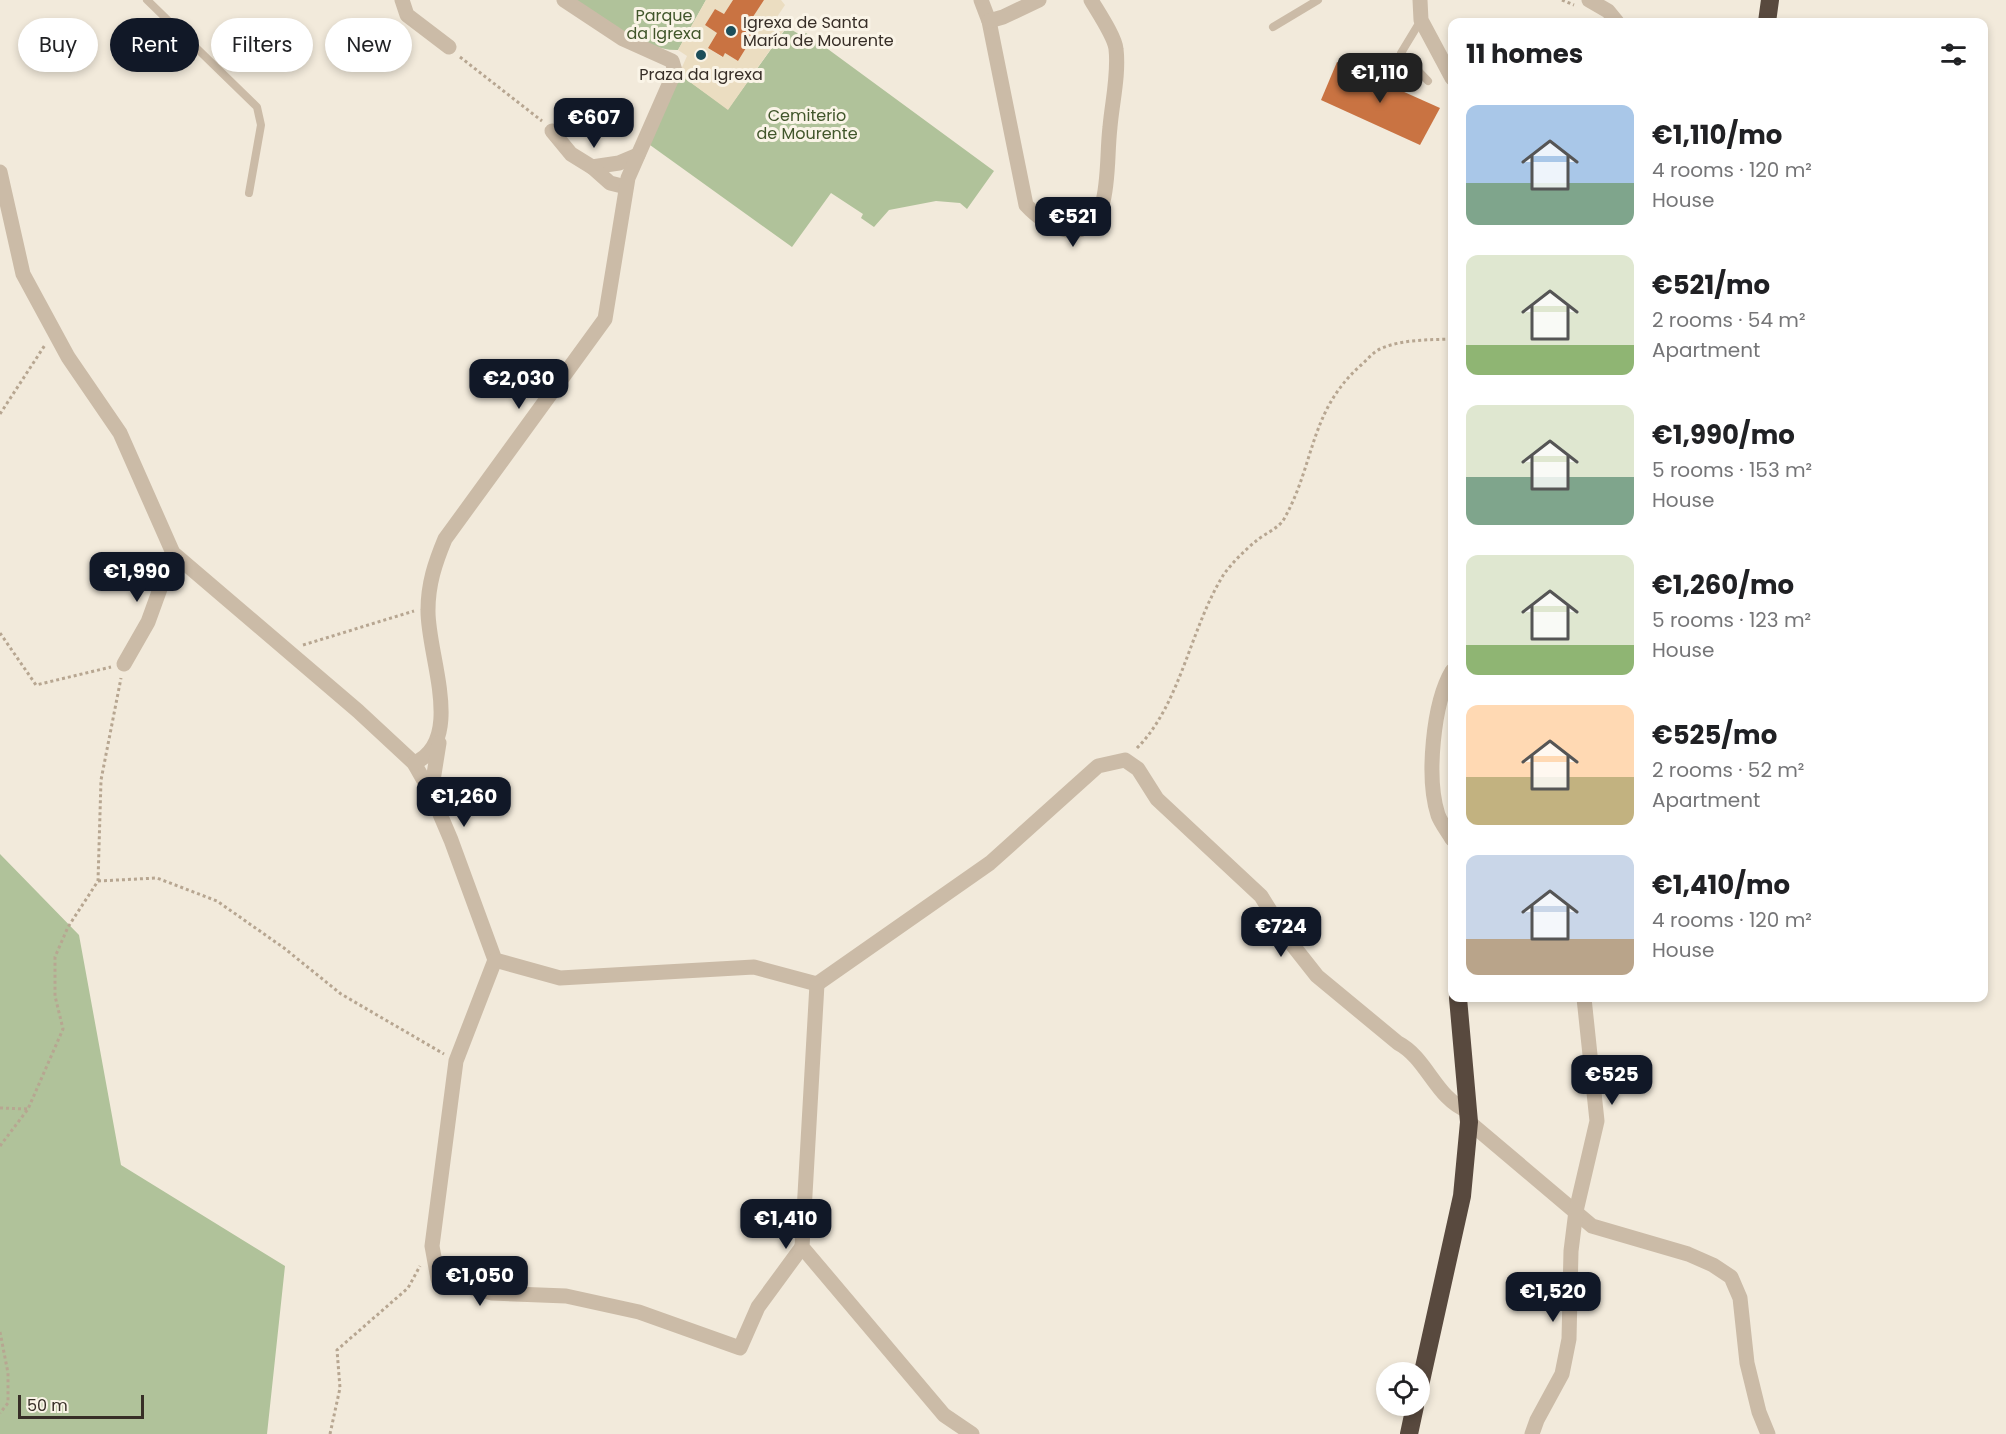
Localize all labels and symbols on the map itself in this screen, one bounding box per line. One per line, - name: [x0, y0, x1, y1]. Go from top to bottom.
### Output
- park label: Parque da Igrexa: [626, 4, 702, 45]
- place label: Igrexa de Santa María de Mourente: [743, 11, 894, 52]
- marker: Igrexa de Santa María de Mourente: [724, 24, 738, 38]
- marker: Praza da Igrexa: [694, 48, 708, 62]
- pin: €1,110: [1331, 53, 1429, 104]
- place label: Praza da Igrexa: [639, 63, 763, 86]
- pin: €607: [558, 98, 630, 149]
- park label: Cemiterio de Mourente: [756, 104, 858, 145]
- pin: €521: [1037, 197, 1109, 248]
- pin: €2,030: [470, 359, 568, 410]
- pin: €1,990: [88, 552, 186, 603]
- pin: €1,260: [415, 777, 513, 828]
- pin: €724: [1245, 907, 1317, 958]
- pin: €525: [1576, 1055, 1648, 1106]
- pin: €1,410: [737, 1199, 835, 1250]
- pin: €1,050: [431, 1256, 529, 1307]
- pin: €1,520: [1504, 1272, 1602, 1323]
- scale bar: [18, 1392, 144, 1420]

